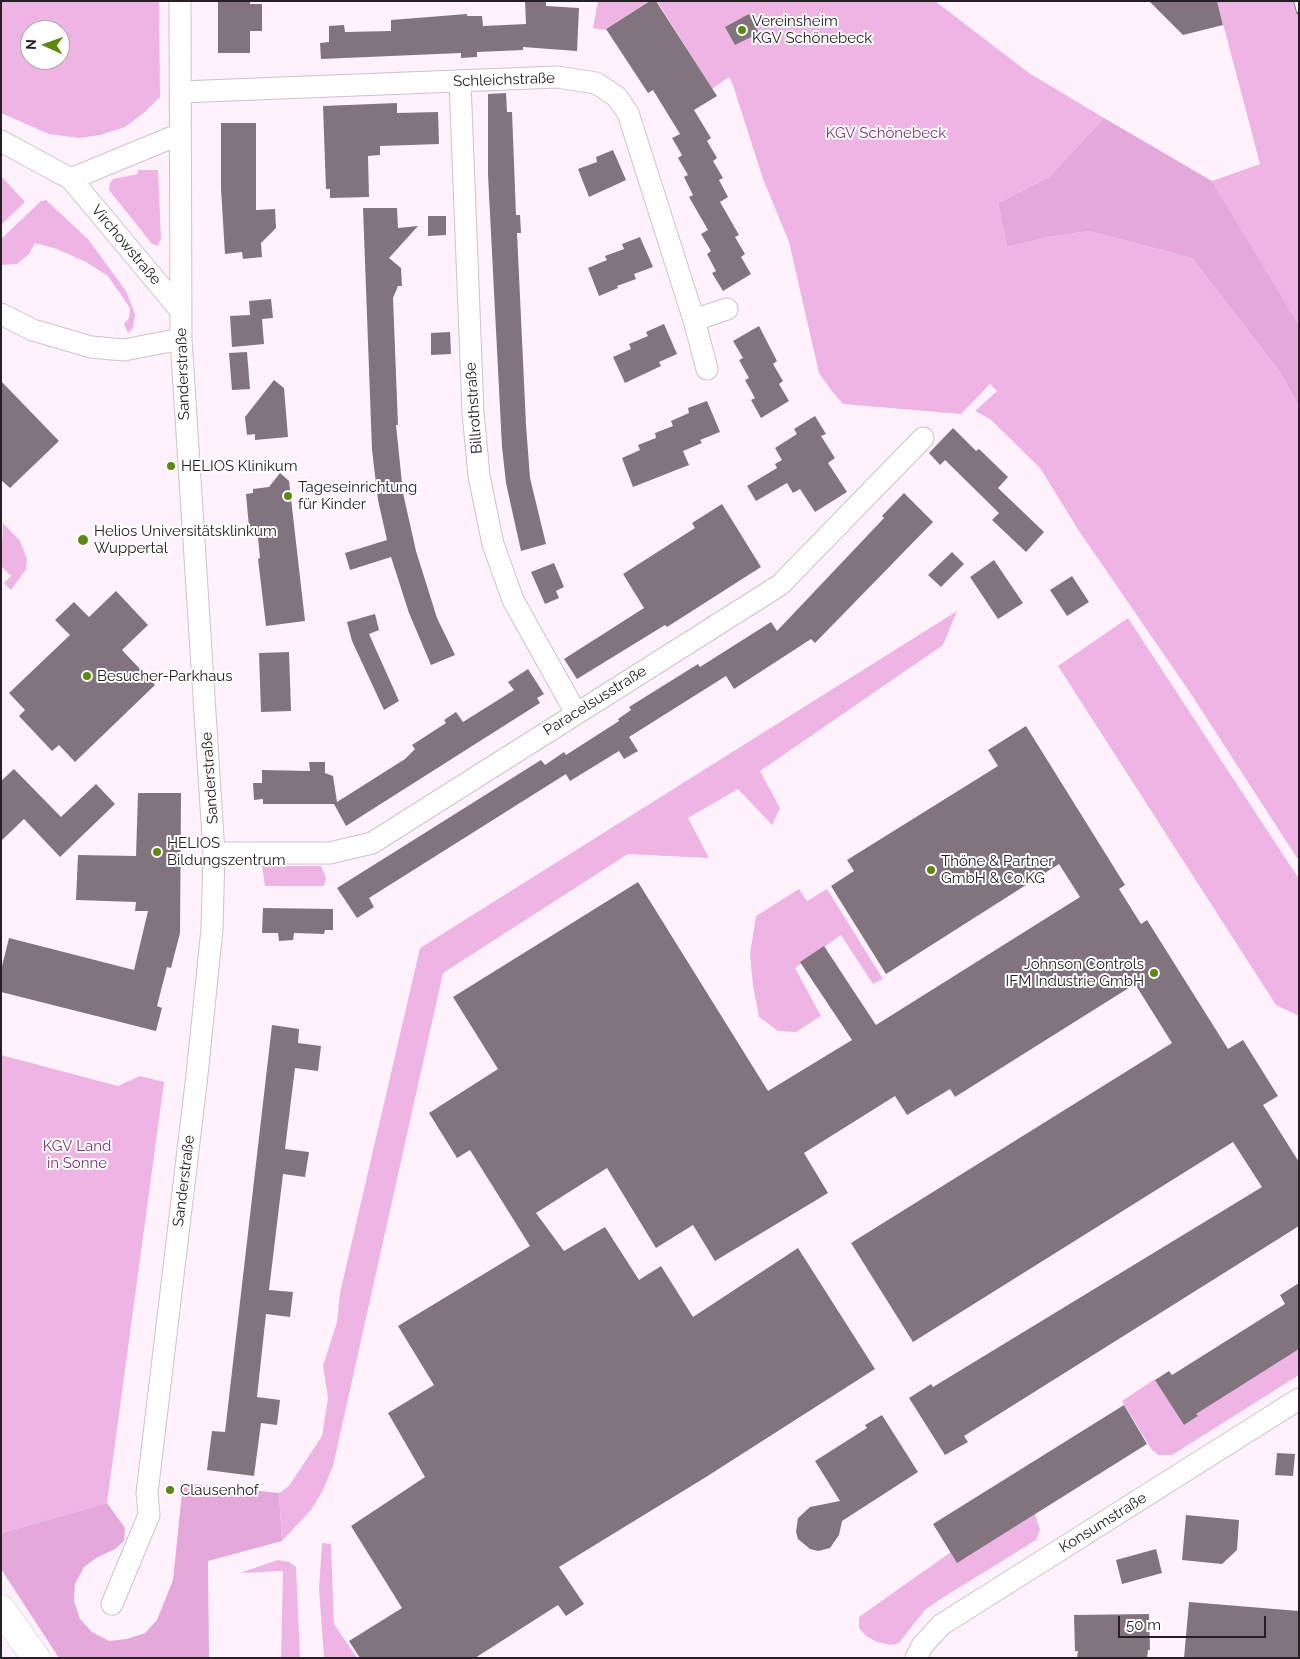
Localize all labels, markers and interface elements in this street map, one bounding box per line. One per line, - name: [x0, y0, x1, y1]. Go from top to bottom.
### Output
- place label: Vereinsheim KGV Schönebeck: [752, 12, 872, 47]
- north arrow: [20, 20, 70, 70]
- marker: Vereinsheim KGV Schönebeck: [736, 24, 748, 36]
- text: N: [23, 39, 39, 50]
- street label: Schleichstraße: [453, 69, 555, 91]
- park label: KGV Schönebeck: [826, 124, 946, 142]
- street label: Virchowstraße: [87, 201, 165, 289]
- street label: Sanderstraße: [172, 328, 194, 420]
- street label: Billrothstraße: [462, 362, 486, 454]
- place label: HELIOS Klinikum: [181, 457, 298, 475]
- marker: HELIOS Klinikum: [165, 460, 177, 472]
- place label: Tageseinrichtung für Kinder: [298, 478, 417, 513]
- marker: Tageseinrichtung für Kinder: [282, 490, 294, 502]
- place label: Helios Universitätsklinkum Wuppertal: [94, 522, 277, 557]
- marker: Helios Universitätsklinkum Wuppertal: [76, 533, 90, 547]
- street label: Paracelsusstraße: [540, 662, 650, 740]
- place label: Besucher-Parkhaus: [97, 667, 232, 685]
- marker: Besucher-Parkhaus: [81, 670, 93, 682]
- street label: Sanderstraße: [198, 731, 222, 825]
- place label: HELIOS Bildungszentrum: [167, 834, 286, 869]
- marker: HELIOS Bildungszentrum: [151, 846, 163, 858]
- place label: Thöne & Partner GmbH & Co.KG: [941, 852, 1054, 887]
- marker: Thöne & Partner GmbH & Co.KG: [925, 864, 937, 876]
- place label: Johnson Controls IFM Industrie GmbH: [1006, 955, 1144, 990]
- marker: Johnson Controls IFM Industrie GmbH: [1148, 967, 1160, 979]
- street label: Sanderstraße: [169, 1134, 199, 1228]
- park label: KGV Land in Sonne: [43, 1137, 111, 1172]
- place label: Clausenhof: [180, 1481, 259, 1499]
- marker: Clausenhof: [164, 1484, 176, 1496]
- street label: Konsumstraße: [1056, 1489, 1150, 1557]
- scale bar: [1120, 1606, 1268, 1638]
- text: 50 m: [1126, 1616, 1161, 1634]

